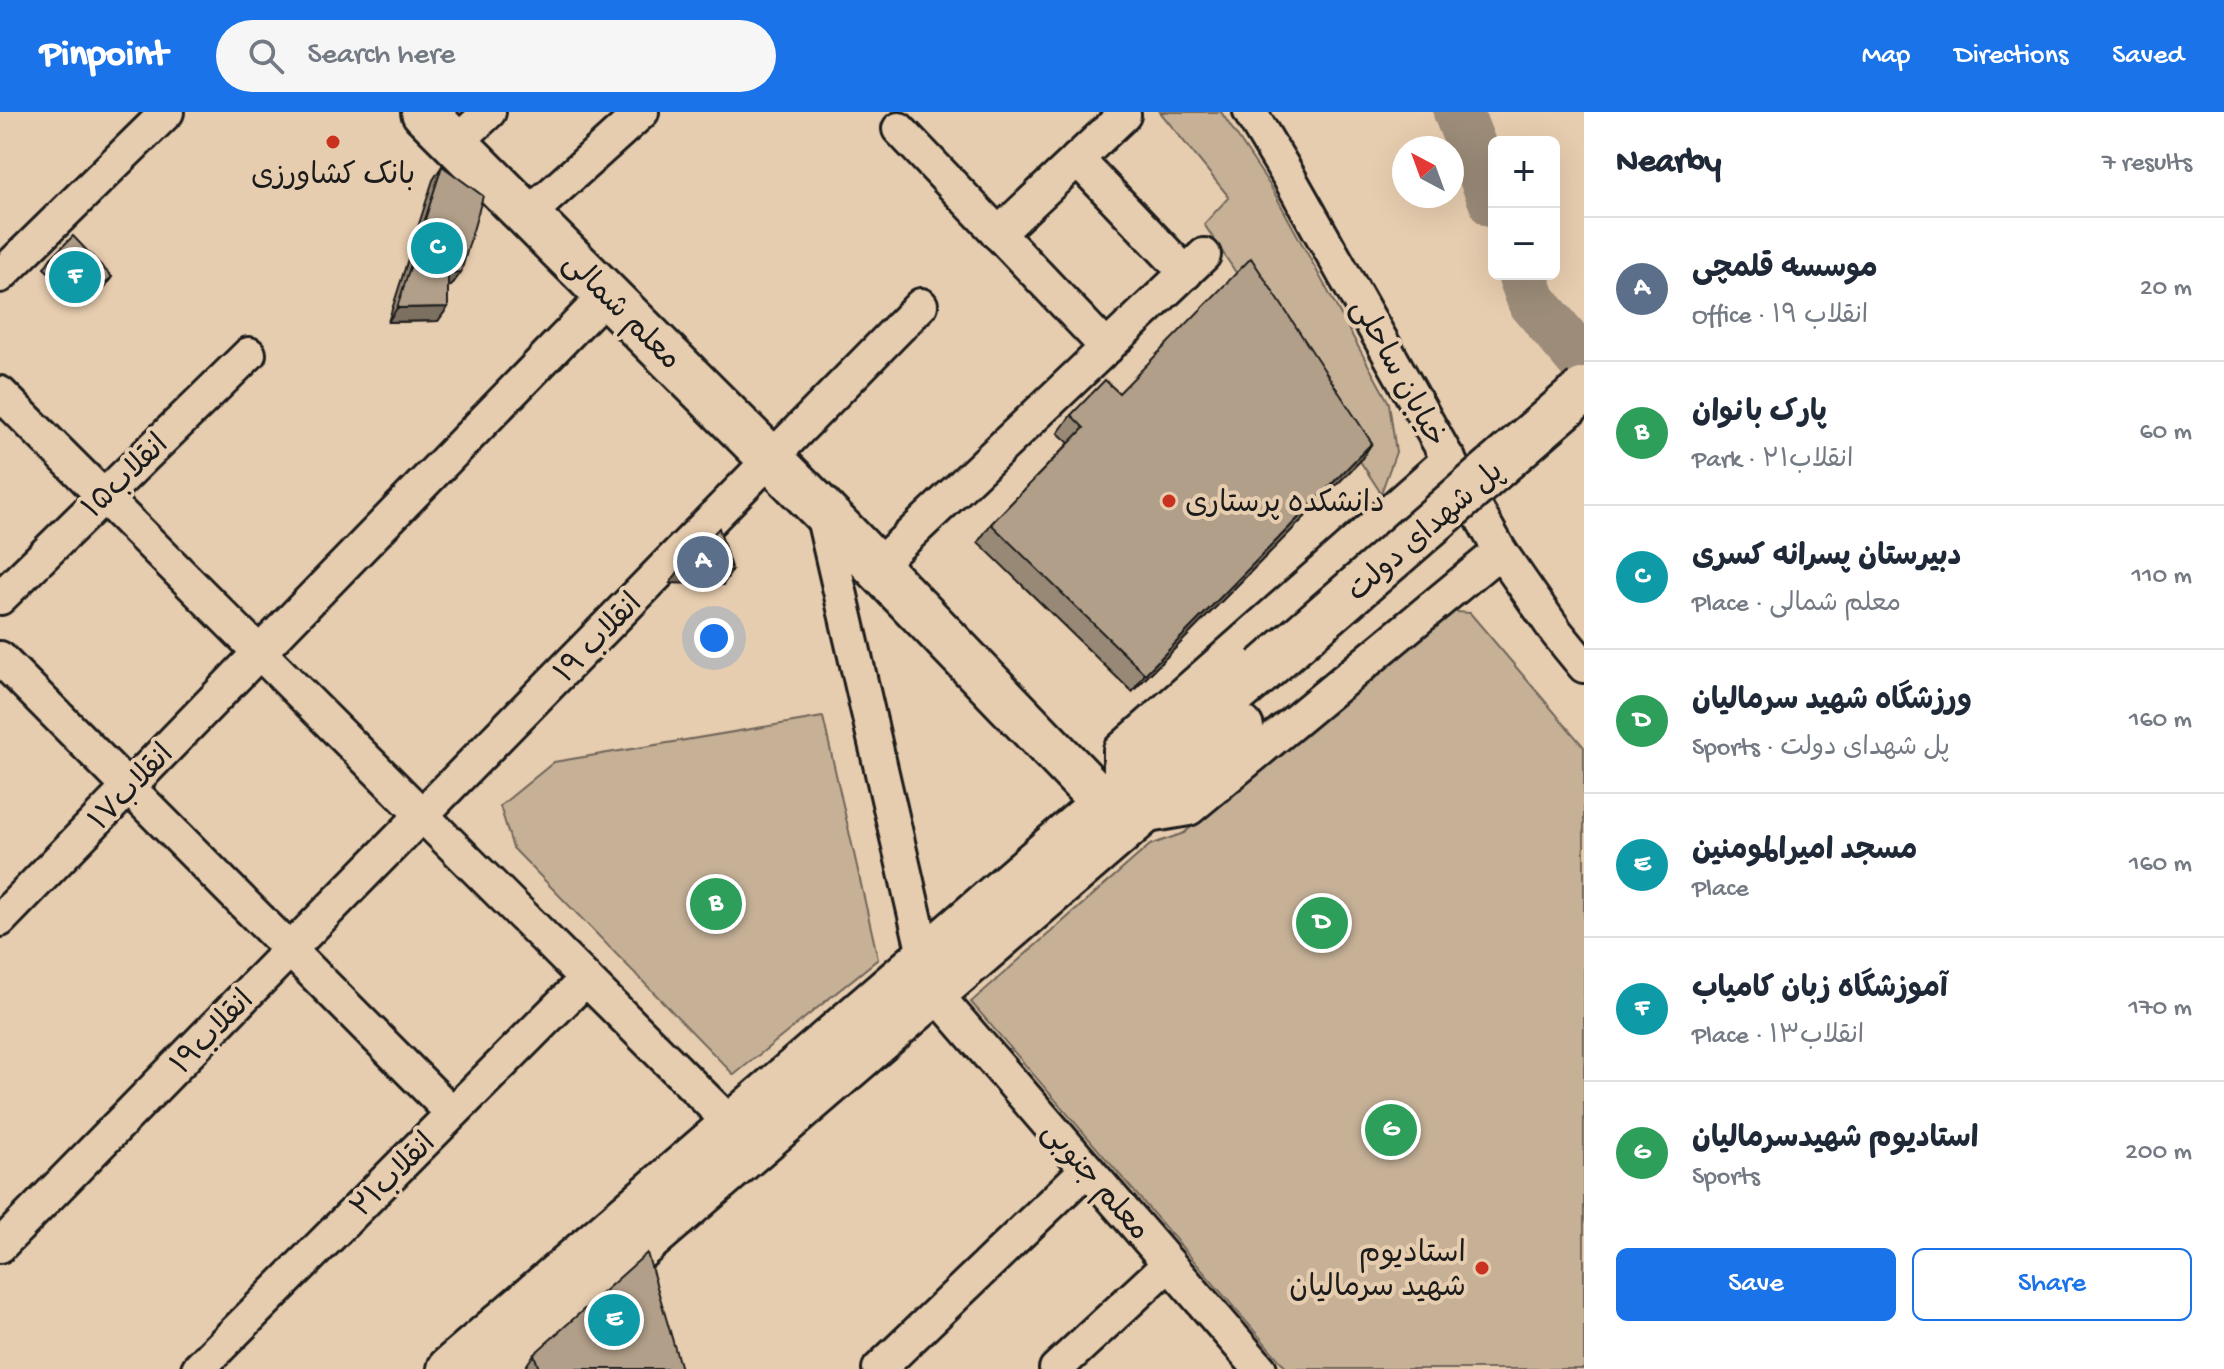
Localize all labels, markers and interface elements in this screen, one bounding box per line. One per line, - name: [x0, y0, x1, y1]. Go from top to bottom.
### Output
- search box: [216, 20, 776, 92]
- text: Pinpoint: [40, 34, 168, 78]
- icon: search: [244, 34, 288, 78]
- text: Search here: [308, 39, 455, 74]
- text: Map: [1862, 40, 1910, 73]
- text: Directions: [1954, 40, 2068, 73]
- text: Saved: [2112, 40, 2184, 73]
- marker: بانک کشاورزی: [324, 133, 342, 151]
- north arrow: [1392, 136, 1464, 208]
- map controls: [1488, 136, 1560, 280]
- button: +: [1488, 136, 1560, 208]
- text: Nearby: [1616, 144, 1721, 184]
- text: 7 results: [2102, 149, 2192, 180]
- place label: بانک کشاورزی: [251, 160, 415, 195]
- button: −: [1488, 208, 1560, 280]
- pin: C: [411, 218, 463, 278]
- pin: F: [49, 247, 101, 307]
- street label: معلم شمالی: [554, 247, 686, 379]
- text: موسسه قلمچی: [1692, 253, 1878, 288]
- text: A: [1634, 274, 1650, 305]
- text: 20 m: [2140, 274, 2192, 305]
- street label: خیابان ساحلی: [1341, 294, 1451, 454]
- text: Office · انقلاب ۱۹: [1692, 302, 1868, 333]
- text: پارک بانوان: [1692, 397, 1827, 432]
- text: B: [1635, 418, 1649, 449]
- text: 60 m: [2139, 418, 2192, 449]
- street label: انقلاب۱۵: [77, 429, 177, 528]
- text: Park · انقلاب۲۱: [1692, 446, 1853, 477]
- street label: پل شهدای دولت: [1342, 456, 1512, 611]
- place label: دانشکده پرستاری: [1185, 488, 1385, 523]
- marker: دانشکده پرستاری: [1160, 492, 1178, 510]
- pin: A: [677, 532, 729, 592]
- text: دبیرستان پسرانه کسری: [1692, 541, 1962, 576]
- text: C: [1635, 562, 1649, 593]
- text: 110 m: [2132, 562, 2192, 593]
- street label: انقلاب ۱۹: [549, 588, 651, 692]
- text: Place · معلم شمالی: [1692, 590, 1901, 621]
- your location: [694, 618, 734, 658]
- text: ورزشگاه شهید سرمالیان: [1692, 685, 1972, 720]
- text: D: [1634, 706, 1650, 737]
- text: 160 m: [2129, 706, 2192, 737]
- text: Sports · پل شهدای دولت: [1692, 734, 1950, 765]
- street label: انقلاب۱۷: [84, 739, 183, 839]
- text: مسجد امیرالمومنین: [1692, 835, 1918, 870]
- text: E: [1634, 850, 1650, 881]
- text: 160 m: [2129, 850, 2192, 881]
- pin: B: [690, 874, 742, 934]
- text: Place: [1692, 875, 1749, 906]
- pin: D: [1296, 893, 1348, 953]
- text: آموزشگاه زبان کامیاب: [1692, 973, 1948, 1008]
- street label: انقلاب۱۹: [166, 985, 263, 1084]
- text: F: [1635, 994, 1649, 1025]
- text: 170 m: [2129, 994, 2192, 1025]
- text: Place · انقلاب۱۳: [1692, 1022, 1864, 1053]
- pin: G: [1365, 1100, 1417, 1160]
- street label: معلم جنوبی: [1032, 1116, 1155, 1250]
- text: استادیوم شهیدسرمالیان: [1692, 1123, 1978, 1158]
- street label: انقلاب۲۱: [346, 1128, 445, 1227]
- text: G: [1634, 1138, 1650, 1169]
- text: 200 m: [2125, 1138, 2192, 1169]
- text: Sports: [1692, 1163, 1760, 1194]
- place label: استادیوم شهید سرمالیان: [1289, 1238, 1466, 1307]
- button: Save: [1616, 1248, 1896, 1321]
- button: Share: [1912, 1248, 2192, 1321]
- marker: استادیوم شهید سرمالیان: [1473, 1259, 1491, 1277]
- pin: E: [588, 1290, 640, 1350]

